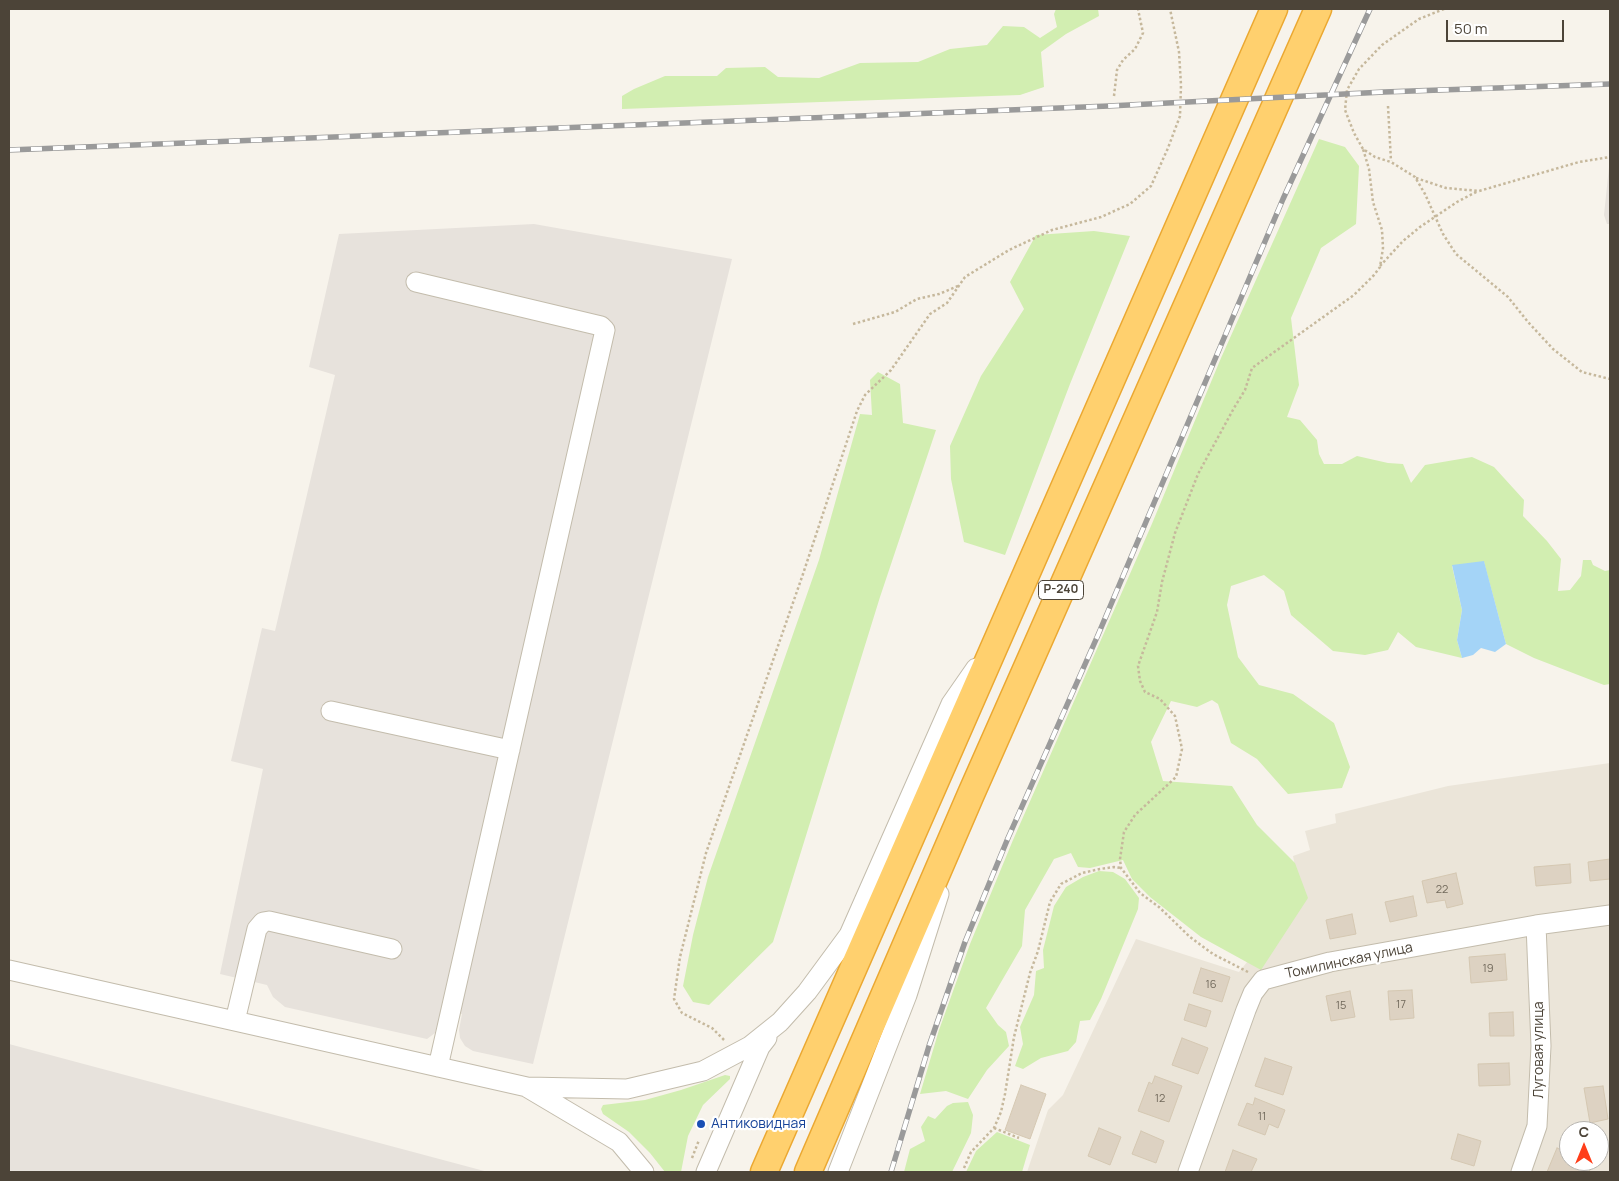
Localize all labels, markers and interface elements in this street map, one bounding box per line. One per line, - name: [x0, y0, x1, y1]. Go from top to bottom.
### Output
- scale bar: [1449, 10, 1566, 42]
- text: 50 m: [1454, 18, 1488, 39]
- road number: Р-240: [1038, 580, 1084, 600]
- house number: 22: [1436, 883, 1448, 897]
- street label: Томилинская улица: [1284, 939, 1414, 983]
- house number: 19: [1482, 962, 1494, 976]
- house number: 16: [1205, 978, 1217, 992]
- house number: 17: [1396, 998, 1406, 1012]
- house number: 15: [1336, 999, 1346, 1013]
- street label: Луговая улица: [1531, 1001, 1547, 1099]
- house number: 12: [1155, 1092, 1165, 1106]
- house number: 11: [1258, 1110, 1266, 1124]
- place label: Антиковидная: [711, 1116, 806, 1132]
- marker: Антиковидная: [695, 1118, 707, 1130]
- north arrow: [1559, 1121, 1609, 1171]
- text: С: [1579, 1122, 1589, 1141]

